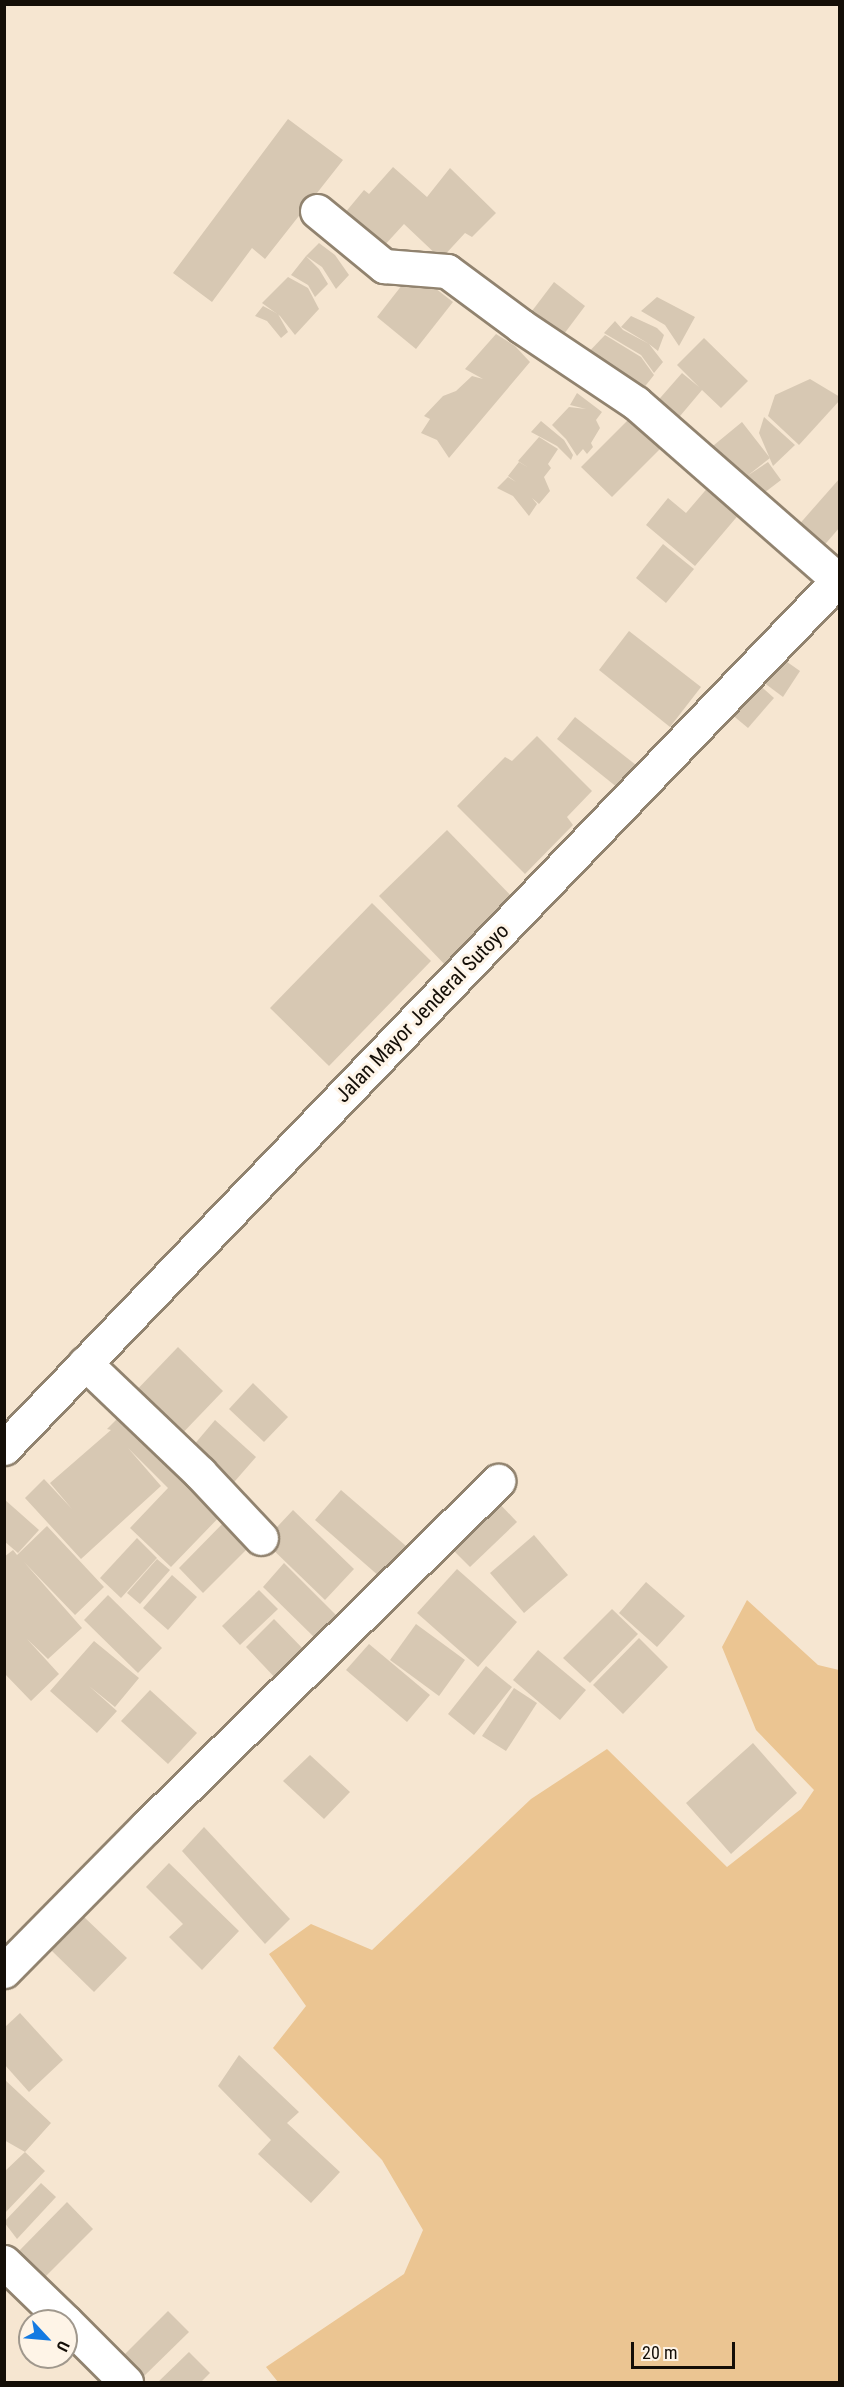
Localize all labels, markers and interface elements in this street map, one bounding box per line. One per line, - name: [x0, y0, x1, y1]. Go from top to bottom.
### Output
- street label: Jalan Mayor Jenderal Sutoyo: [330, 918, 514, 1108]
- north arrow: [18, 2309, 78, 2369]
- scale bar: [634, 2330, 738, 2368]
- text: U: [52, 2338, 73, 2354]
- text: 20 m: [642, 2342, 677, 2363]

